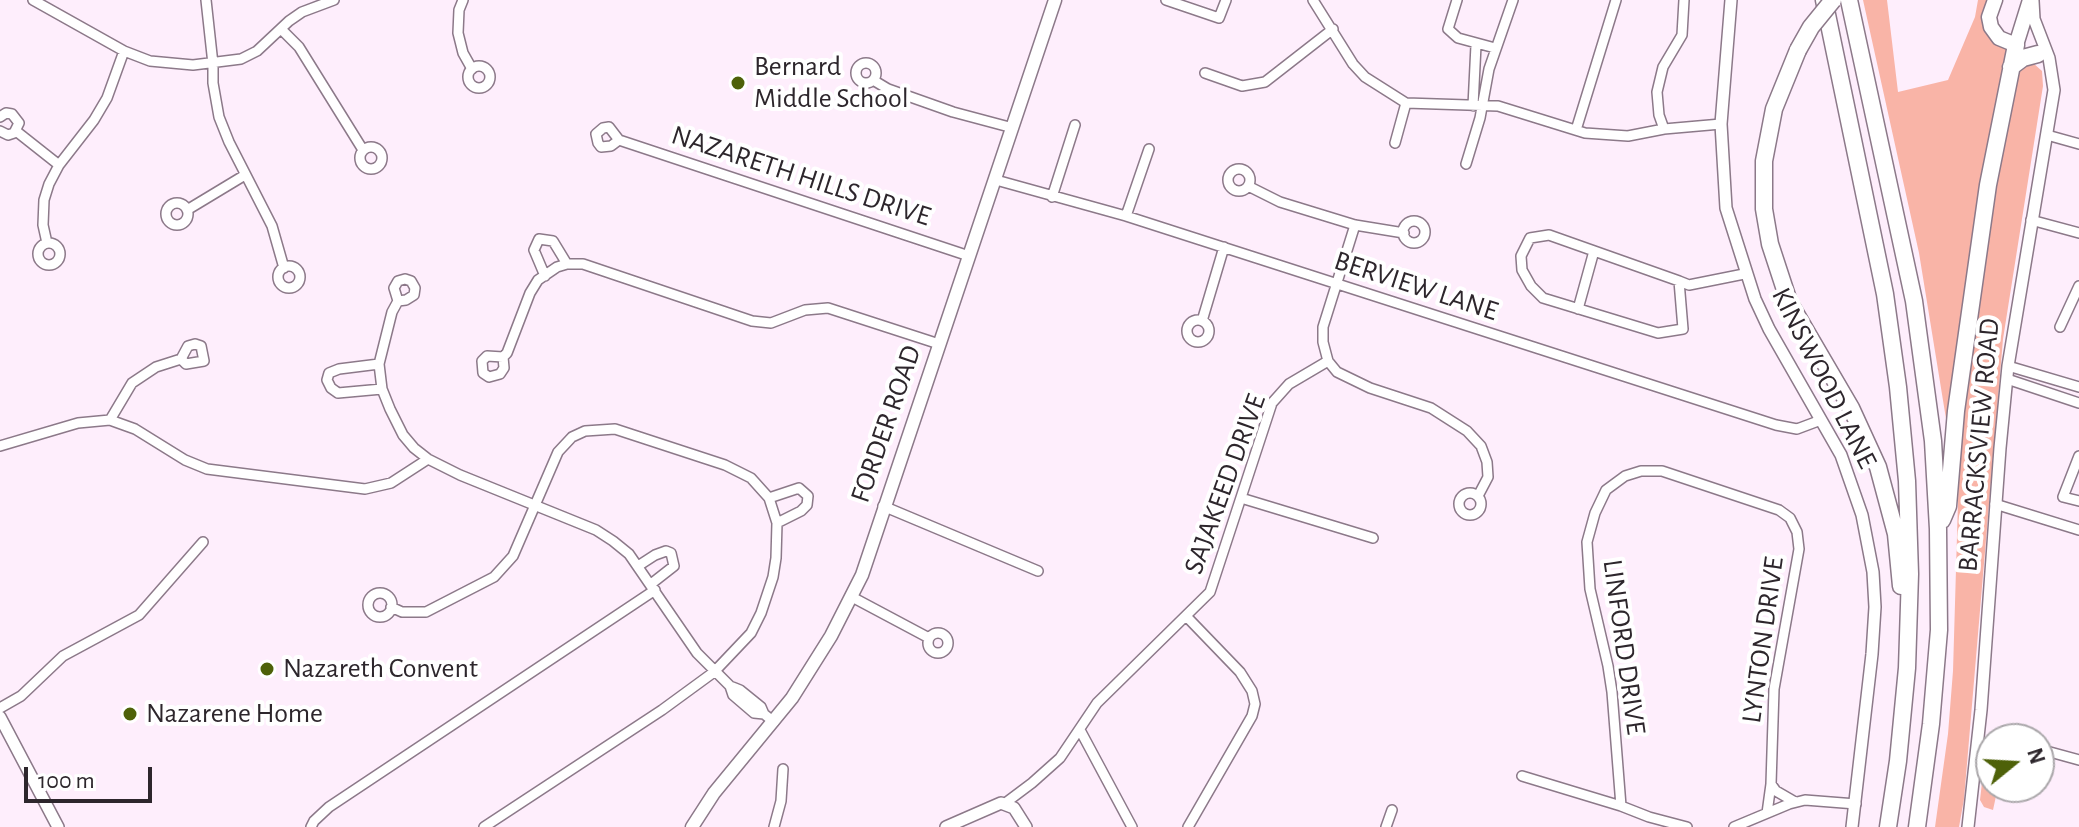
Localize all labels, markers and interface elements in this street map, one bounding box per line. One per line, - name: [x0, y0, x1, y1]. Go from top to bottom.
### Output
- place label: Bernard Middle School: [754, 50, 909, 116]
- marker: Bernard Middle School: [729, 74, 747, 92]
- street label: NAZARETH HILLS DRIVE: [667, 118, 935, 234]
- street label: BERVIEW LANE: [1330, 244, 1502, 328]
- street label: KINSWOOD LANE: [1764, 282, 1884, 474]
- street label: BARRACKSVIEW ROAD: [1951, 317, 2007, 573]
- street label: FORDER ROAD: [843, 341, 929, 507]
- street label: SAJAKEED DRIVE: [1177, 389, 1273, 579]
- street label: LYNTON DRIVE: [1735, 555, 1791, 725]
- street label: LINFORD DRIVE: [1595, 557, 1653, 737]
- place label: Nazareth Convent: [283, 652, 478, 686]
- marker: Nazareth Convent: [258, 660, 276, 678]
- place label: Nazarene Home: [146, 697, 323, 731]
- marker: Nazarene Home: [121, 705, 139, 723]
- north arrow: [1975, 723, 2055, 803]
- text: N: [2023, 746, 2049, 767]
- scale bar: [28, 751, 156, 801]
- text: 100 m: [38, 769, 95, 793]

